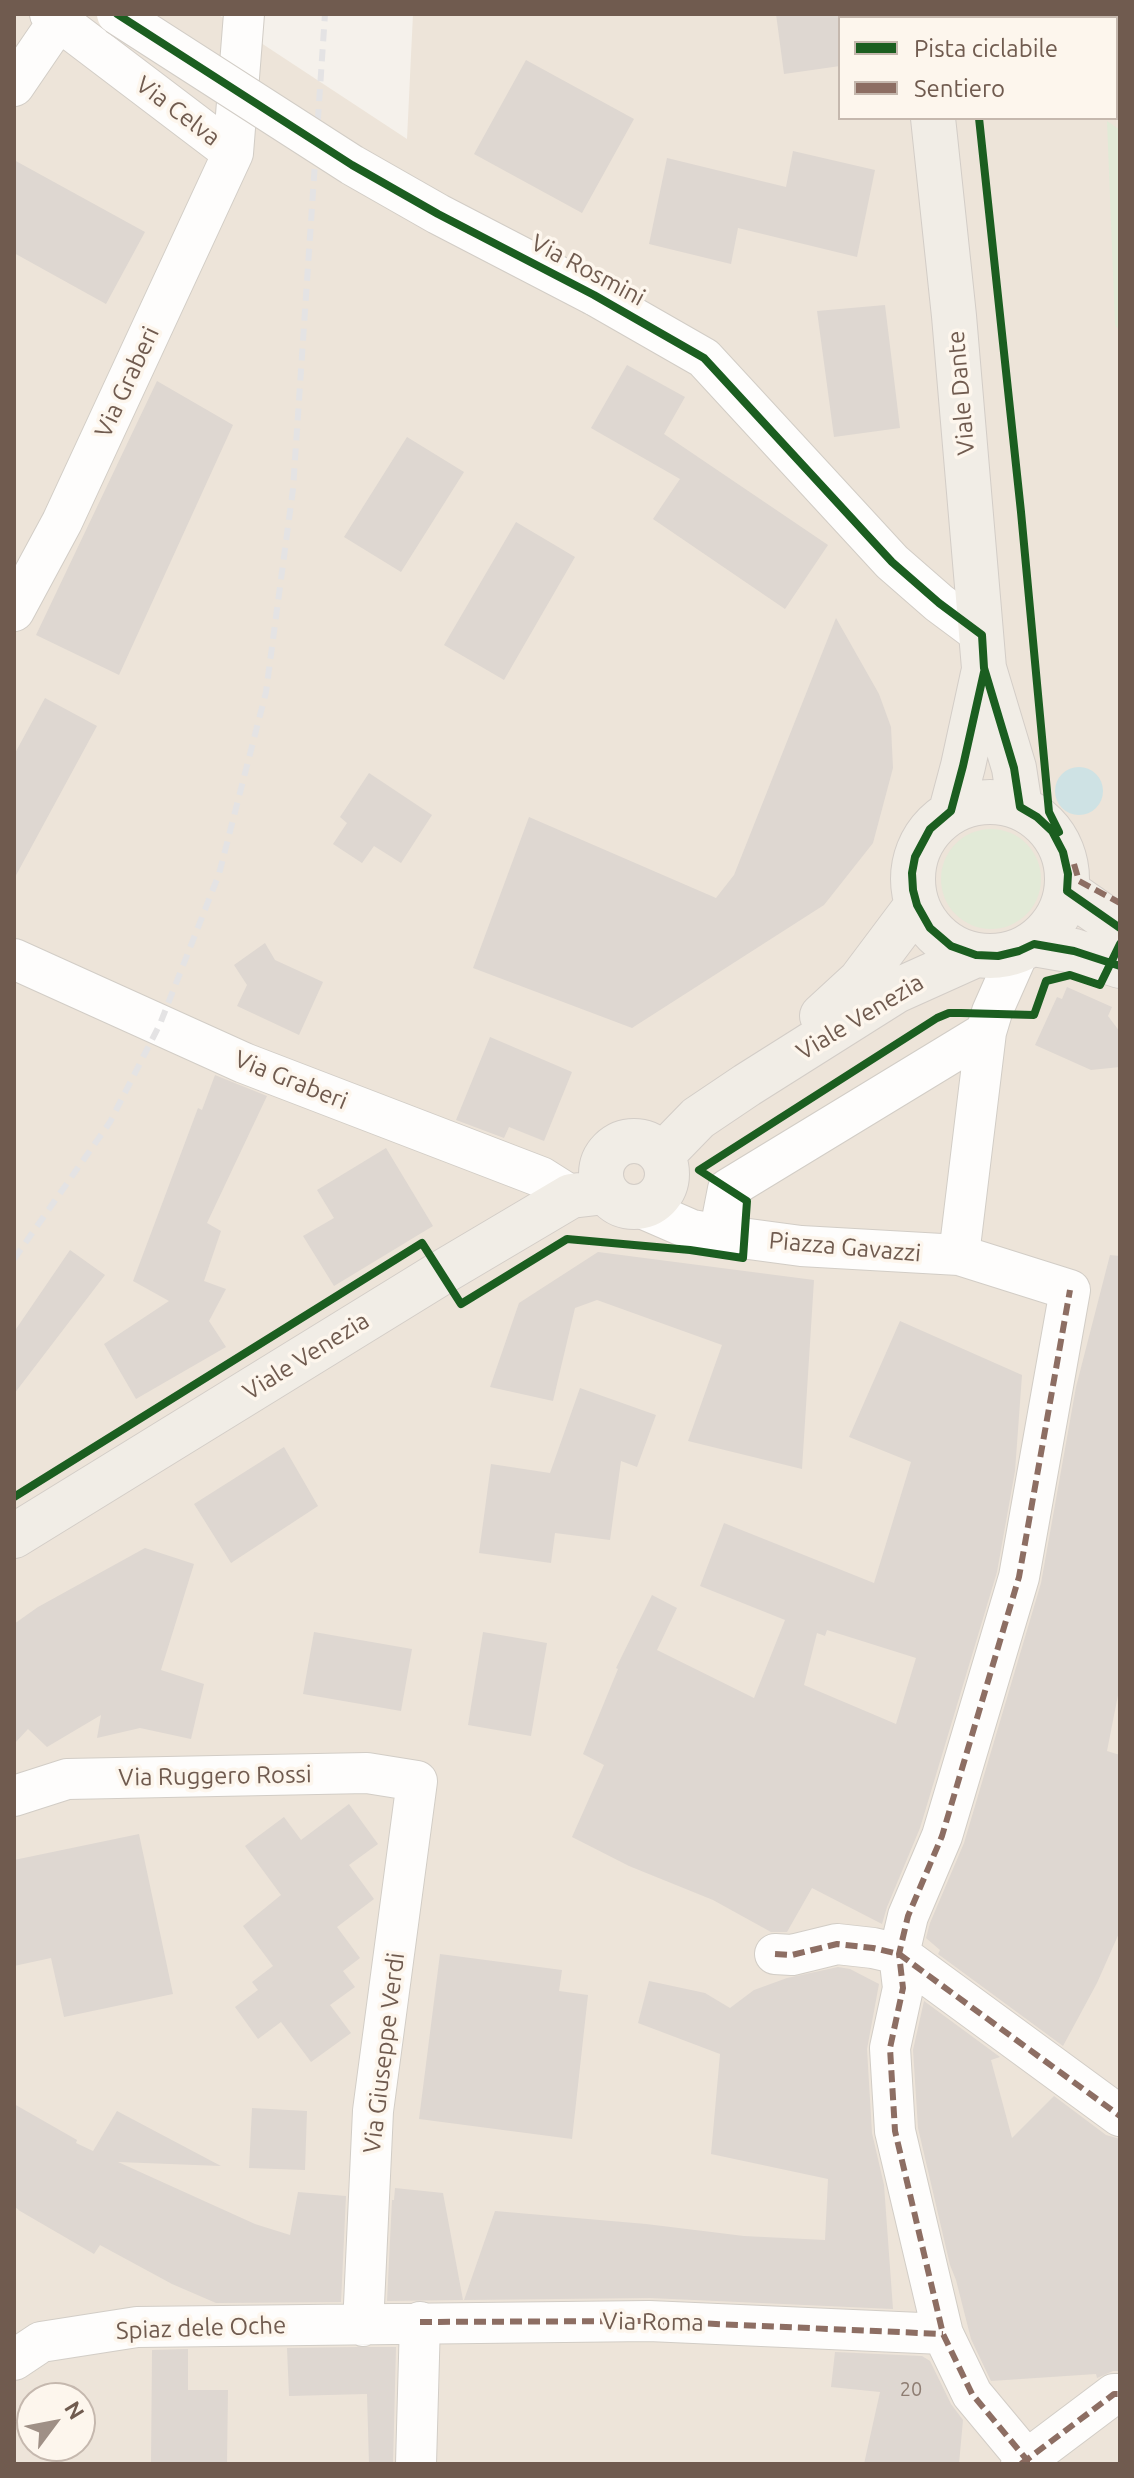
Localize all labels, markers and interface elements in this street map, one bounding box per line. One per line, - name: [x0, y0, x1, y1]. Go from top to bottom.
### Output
- legend: [838, 16, 1118, 120]
- text: Pista ciclabile: [914, 35, 1058, 62]
- street label: Via Celva: [130, 70, 226, 152]
- text: Sentiero: [914, 75, 1005, 102]
- street label: Via Rosmini: [526, 228, 650, 312]
- street label: Via Graberi: [89, 322, 165, 442]
- street label: Viale Dante: [941, 330, 981, 456]
- street label: Viale Venezia: [791, 968, 929, 1066]
- street label: Via Graberi: [230, 1044, 352, 1116]
- street label: Piazza Gavazzi: [768, 1226, 922, 1268]
- street label: Viale Venezia: [238, 1306, 374, 1406]
- street label: Via Ruggero Rossi: [118, 1760, 312, 1792]
- street label: Via Giuseppe Verdi: [357, 1951, 411, 2155]
- street label: Via Roma: [602, 2307, 704, 2337]
- street label: Spiaz dele Oche: [115, 2311, 287, 2345]
- house number: 20: [900, 2377, 922, 2401]
- north arrow: [16, 2382, 96, 2462]
- text: N: [60, 2396, 90, 2424]

